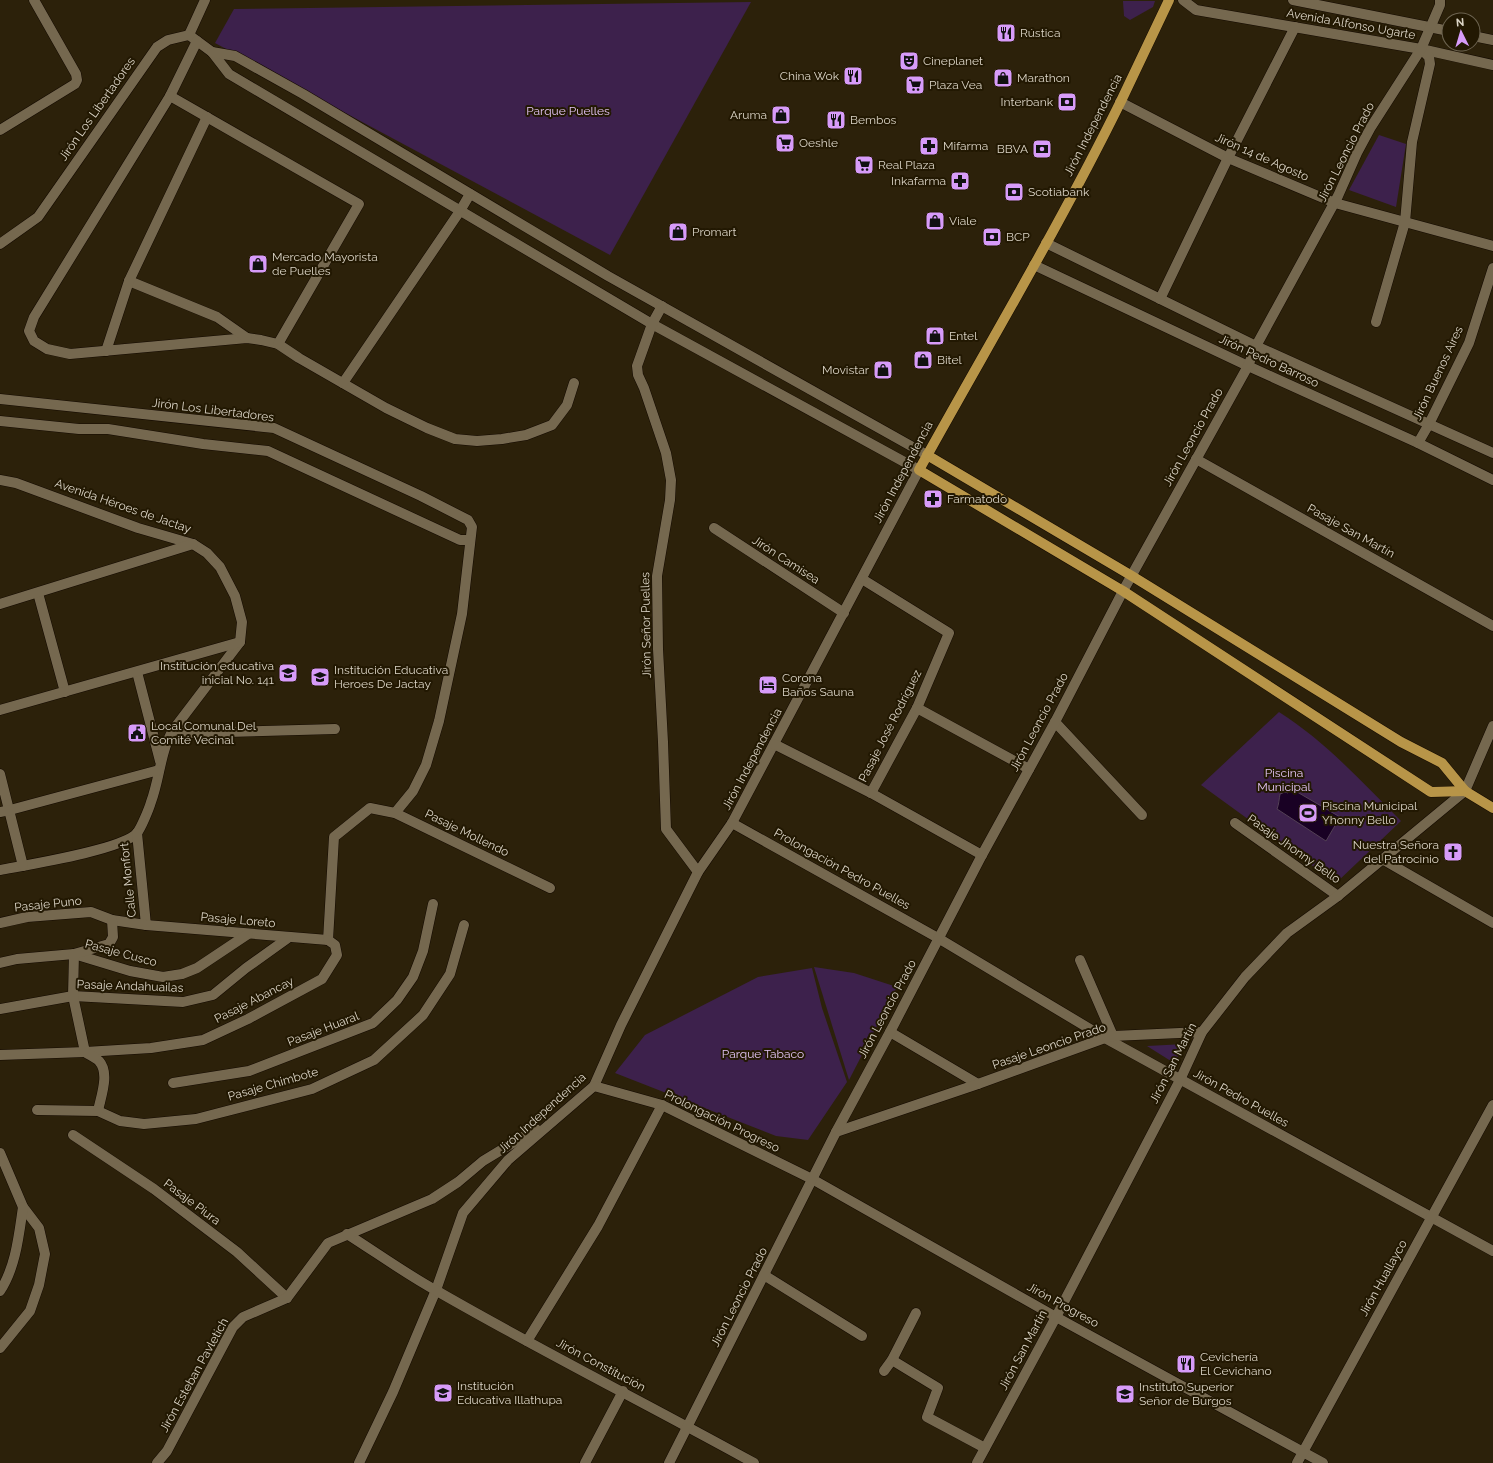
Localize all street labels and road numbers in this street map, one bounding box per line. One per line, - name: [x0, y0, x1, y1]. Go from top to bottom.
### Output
- street label: Avenida Alfonso Ugarte: [1285, 6, 1417, 42]
- street label: Jirón Los Libertadores: [56, 55, 138, 163]
- street label: Jirón Independencia: [1061, 72, 1125, 178]
- street label: Jirón Leoncio Prado: [1315, 100, 1377, 204]
- street label: Jirón 14 de Agosto: [1213, 130, 1311, 184]
- street label: Jirón Buenos Aires: [1410, 324, 1466, 422]
- street label: Jirón Pedro Barroso: [1217, 332, 1321, 390]
- street label: Jirón Leoncio Prado: [1160, 386, 1226, 488]
- street label: Jirón Los Libertadores: [151, 396, 275, 424]
- street label: Jirón Independencia: [870, 419, 936, 525]
- street label: Avenida Héroes de Jactay: [53, 476, 194, 536]
- street label: Pasaje San Martín: [1305, 501, 1397, 561]
- street label: Jirón Camisea: [750, 533, 822, 587]
- street label: Jirón Señor Puelles: [638, 572, 654, 678]
- street label: Pasaje José Rodríguez: [856, 668, 924, 784]
- street label: Jirón Leoncio Prado: [1007, 670, 1071, 774]
- street label: Jirón Independencia: [719, 706, 785, 812]
- street label: Pasaje Mollendo: [423, 807, 511, 859]
- street label: Pasaje Jhonny Bello: [1245, 812, 1343, 886]
- street label: Prolongación Pedro Puelles: [771, 826, 913, 912]
- street label: Calle Monfort: [117, 842, 139, 918]
- street label: Pasaje Puno: [14, 893, 82, 915]
- street label: Pasaje Loreto: [200, 910, 276, 930]
- street label: Pasaje Cusco: [83, 937, 159, 969]
- street label: Jirón Leoncio Prado: [855, 957, 919, 1061]
- street label: Pasaje Abancay: [212, 974, 296, 1026]
- street label: Pasaje Andahuailas: [76, 977, 184, 995]
- street label: Pasaje Huaral: [285, 1009, 361, 1049]
- street label: Pasaje Leoncio Prado: [990, 1020, 1108, 1072]
- street label: Jirón San Martín: [1147, 1020, 1199, 1106]
- street label: Pasaje Chimbote: [226, 1064, 320, 1104]
- street label: Jirón Pedro Puelles: [1191, 1066, 1291, 1130]
- street label: Jirón Independencia: [495, 1070, 589, 1156]
- street label: Prolongación Progreso: [662, 1087, 782, 1155]
- street label: Pasaje Piura: [161, 1176, 223, 1228]
- street label: Jirón Huallayco: [1356, 1237, 1410, 1319]
- street label: Jirón Leoncio Prado: [708, 1245, 770, 1349]
- street label: Jirón Progreso: [1025, 1280, 1101, 1330]
- street label: Jirón San Martín: [996, 1308, 1050, 1392]
- street label: Jirón Esteban Pavletich: [157, 1316, 231, 1434]
- street label: Jirón Constitución: [554, 1336, 648, 1394]

